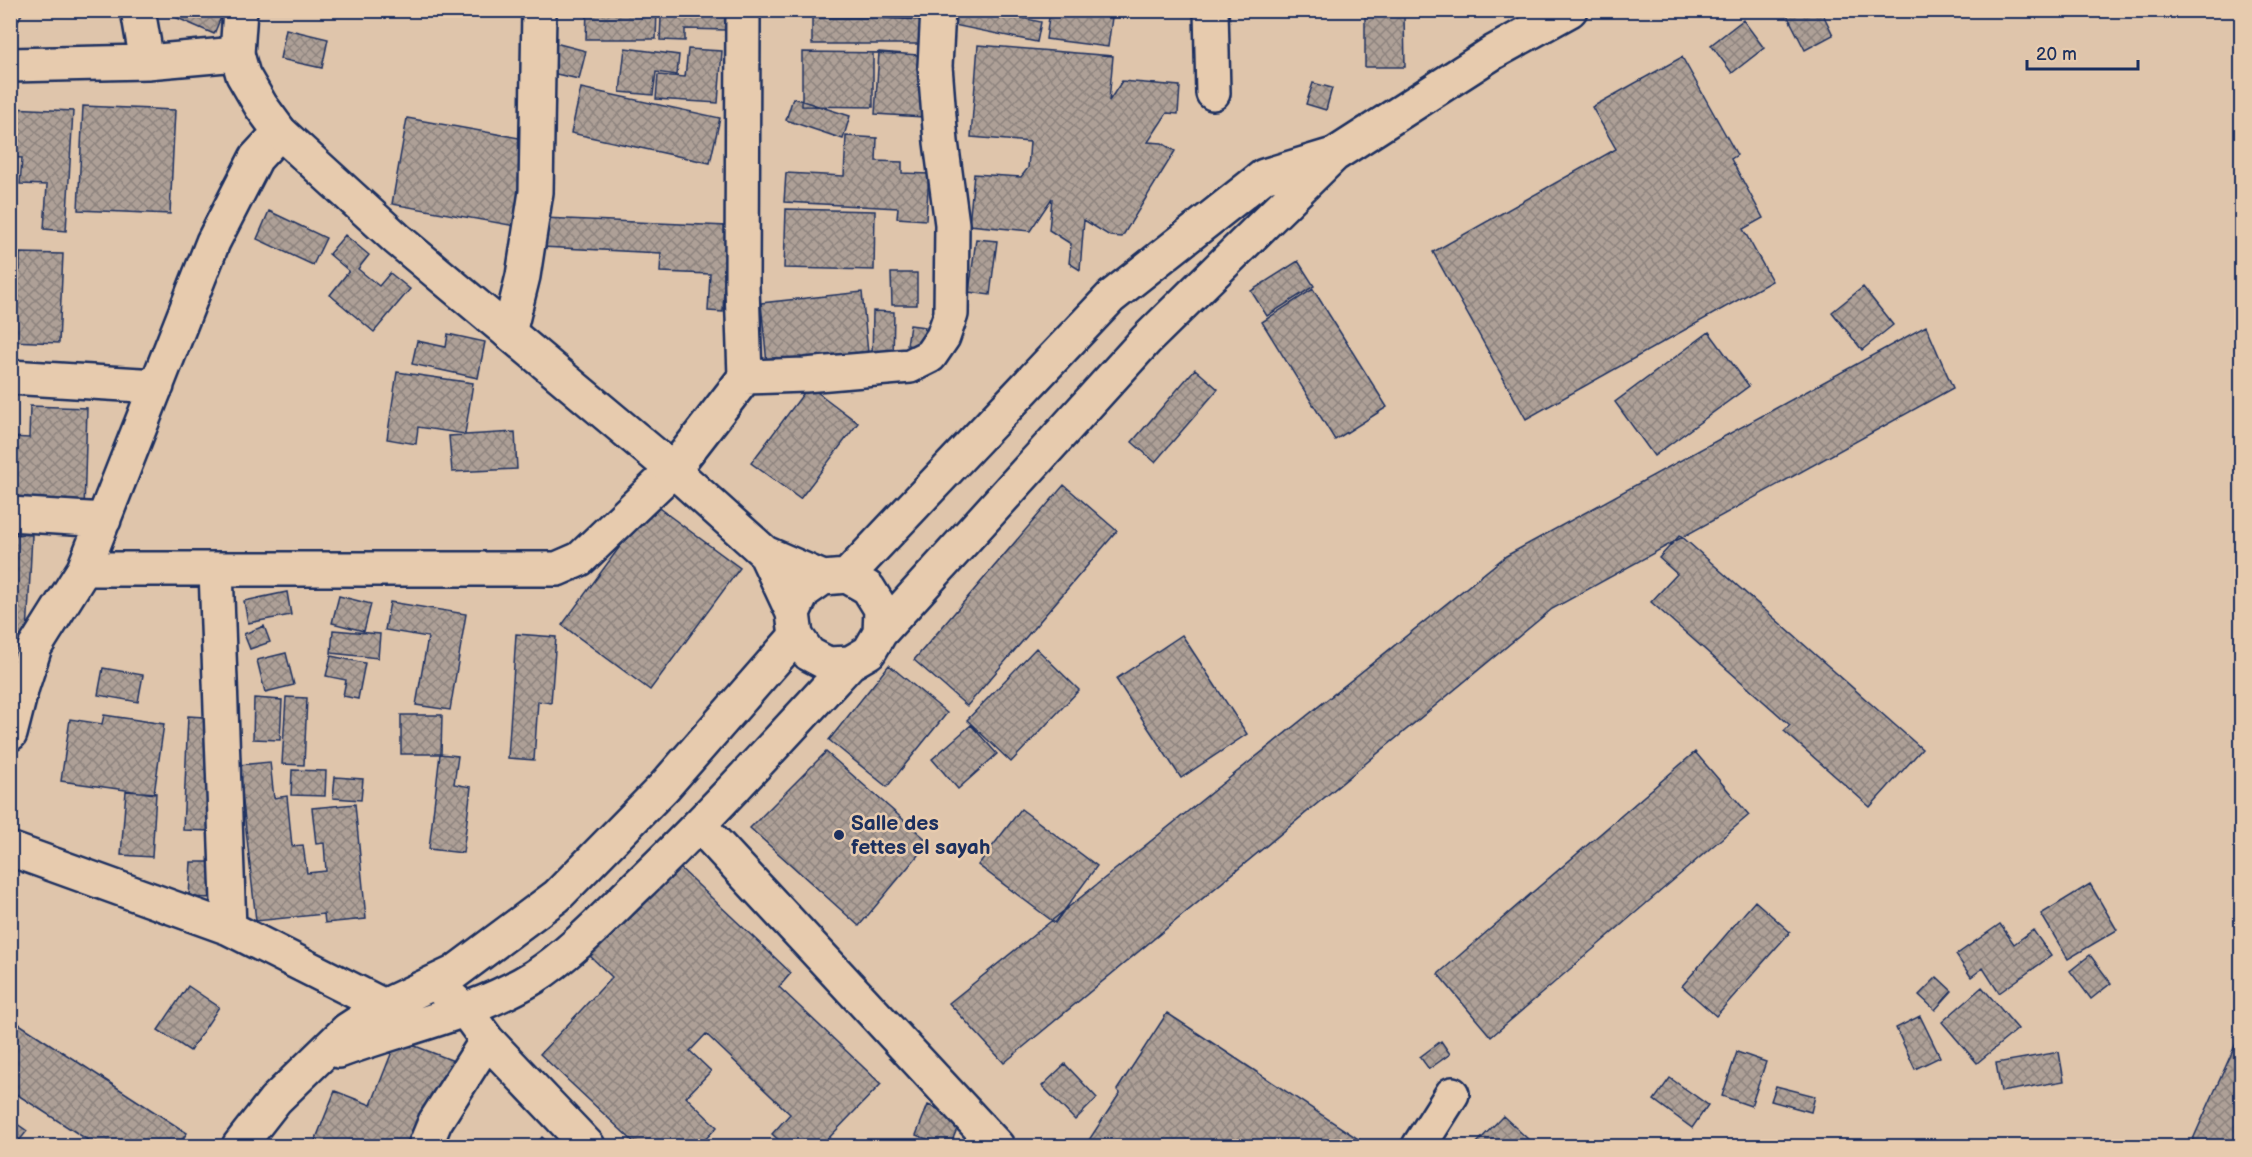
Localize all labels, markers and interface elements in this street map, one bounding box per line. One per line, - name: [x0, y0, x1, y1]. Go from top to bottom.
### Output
- scale bar: [2027, 33, 2138, 71]
- text: 20 m: [2036, 44, 2077, 65]
- place label: Salle des fettes el sayah: [851, 811, 990, 860]
- marker: Salle des fettes el sayah: [832, 828, 846, 842]

